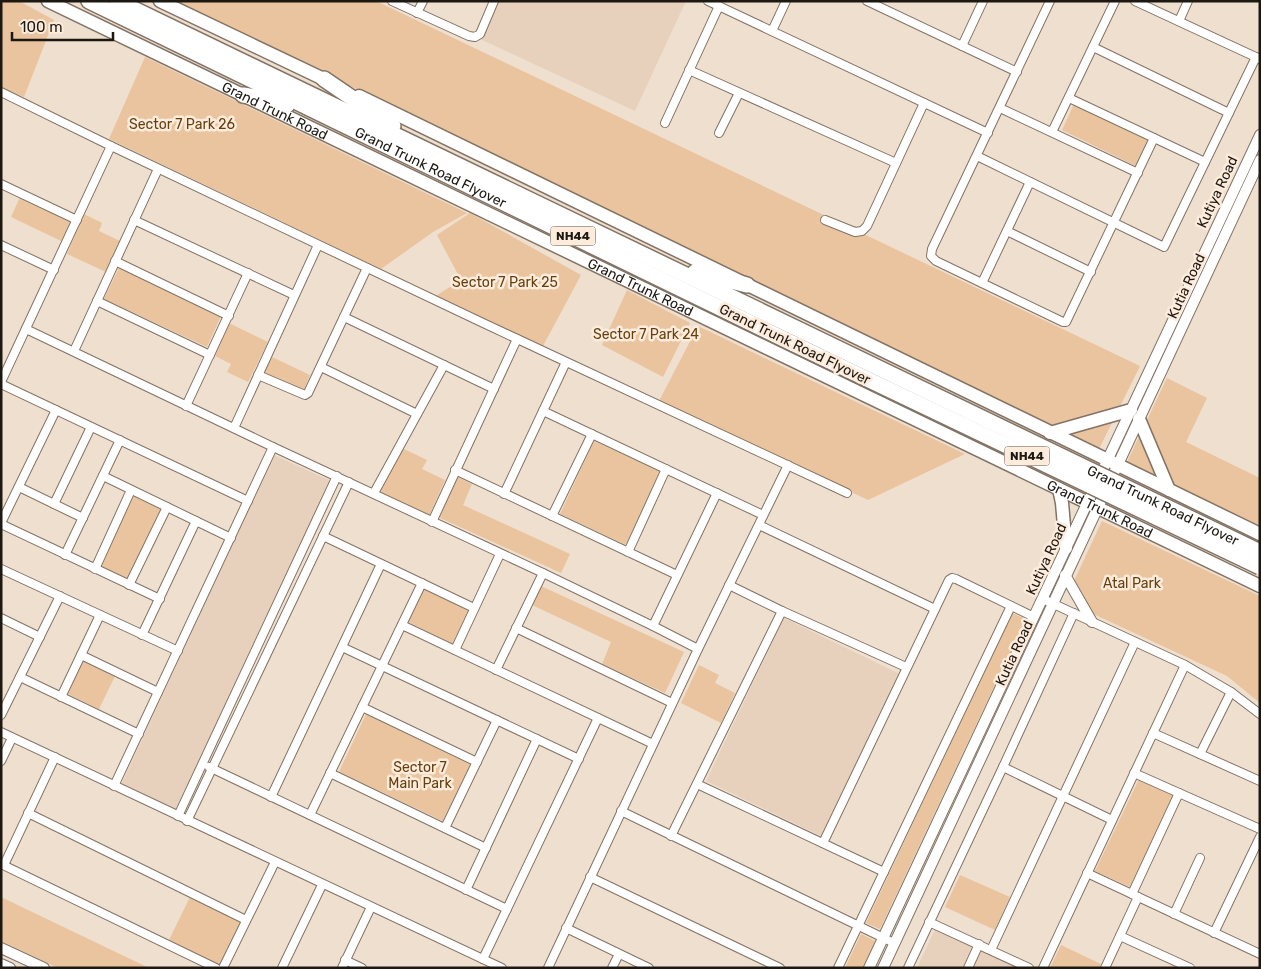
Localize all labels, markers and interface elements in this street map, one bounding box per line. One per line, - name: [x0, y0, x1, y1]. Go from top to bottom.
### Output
- scale bar: [12, 10, 114, 42]
- text: 100 m: [20, 18, 62, 36]
- street label: Grand Trunk Road: [219, 78, 330, 144]
- park label: Sector 7 Park 26: [129, 116, 235, 133]
- street label: Grand Trunk Road Flyover: [352, 124, 510, 212]
- street label: Kutiya Road: [1193, 154, 1241, 231]
- road number: NH44: [550, 227, 596, 246]
- street label: Kutia Road: [1164, 251, 1209, 321]
- street label: Grand Trunk Road: [585, 255, 696, 320]
- park label: Sector 7 Park 25: [452, 274, 558, 291]
- street label: Grand Trunk Road Flyover: [716, 300, 874, 389]
- park label: Sector 7 Park 24: [593, 326, 699, 343]
- road number: NH44: [1004, 446, 1050, 466]
- street label: Grand Trunk Road Flyover: [1084, 462, 1242, 550]
- street label: Grand Trunk Road: [1044, 476, 1156, 542]
- street label: Kutiya Road: [1022, 521, 1070, 598]
- park label: Atal Park: [1103, 575, 1162, 592]
- street label: Kutia Road: [992, 618, 1037, 688]
- park label: Sector 7 Main Park: [388, 759, 452, 792]

